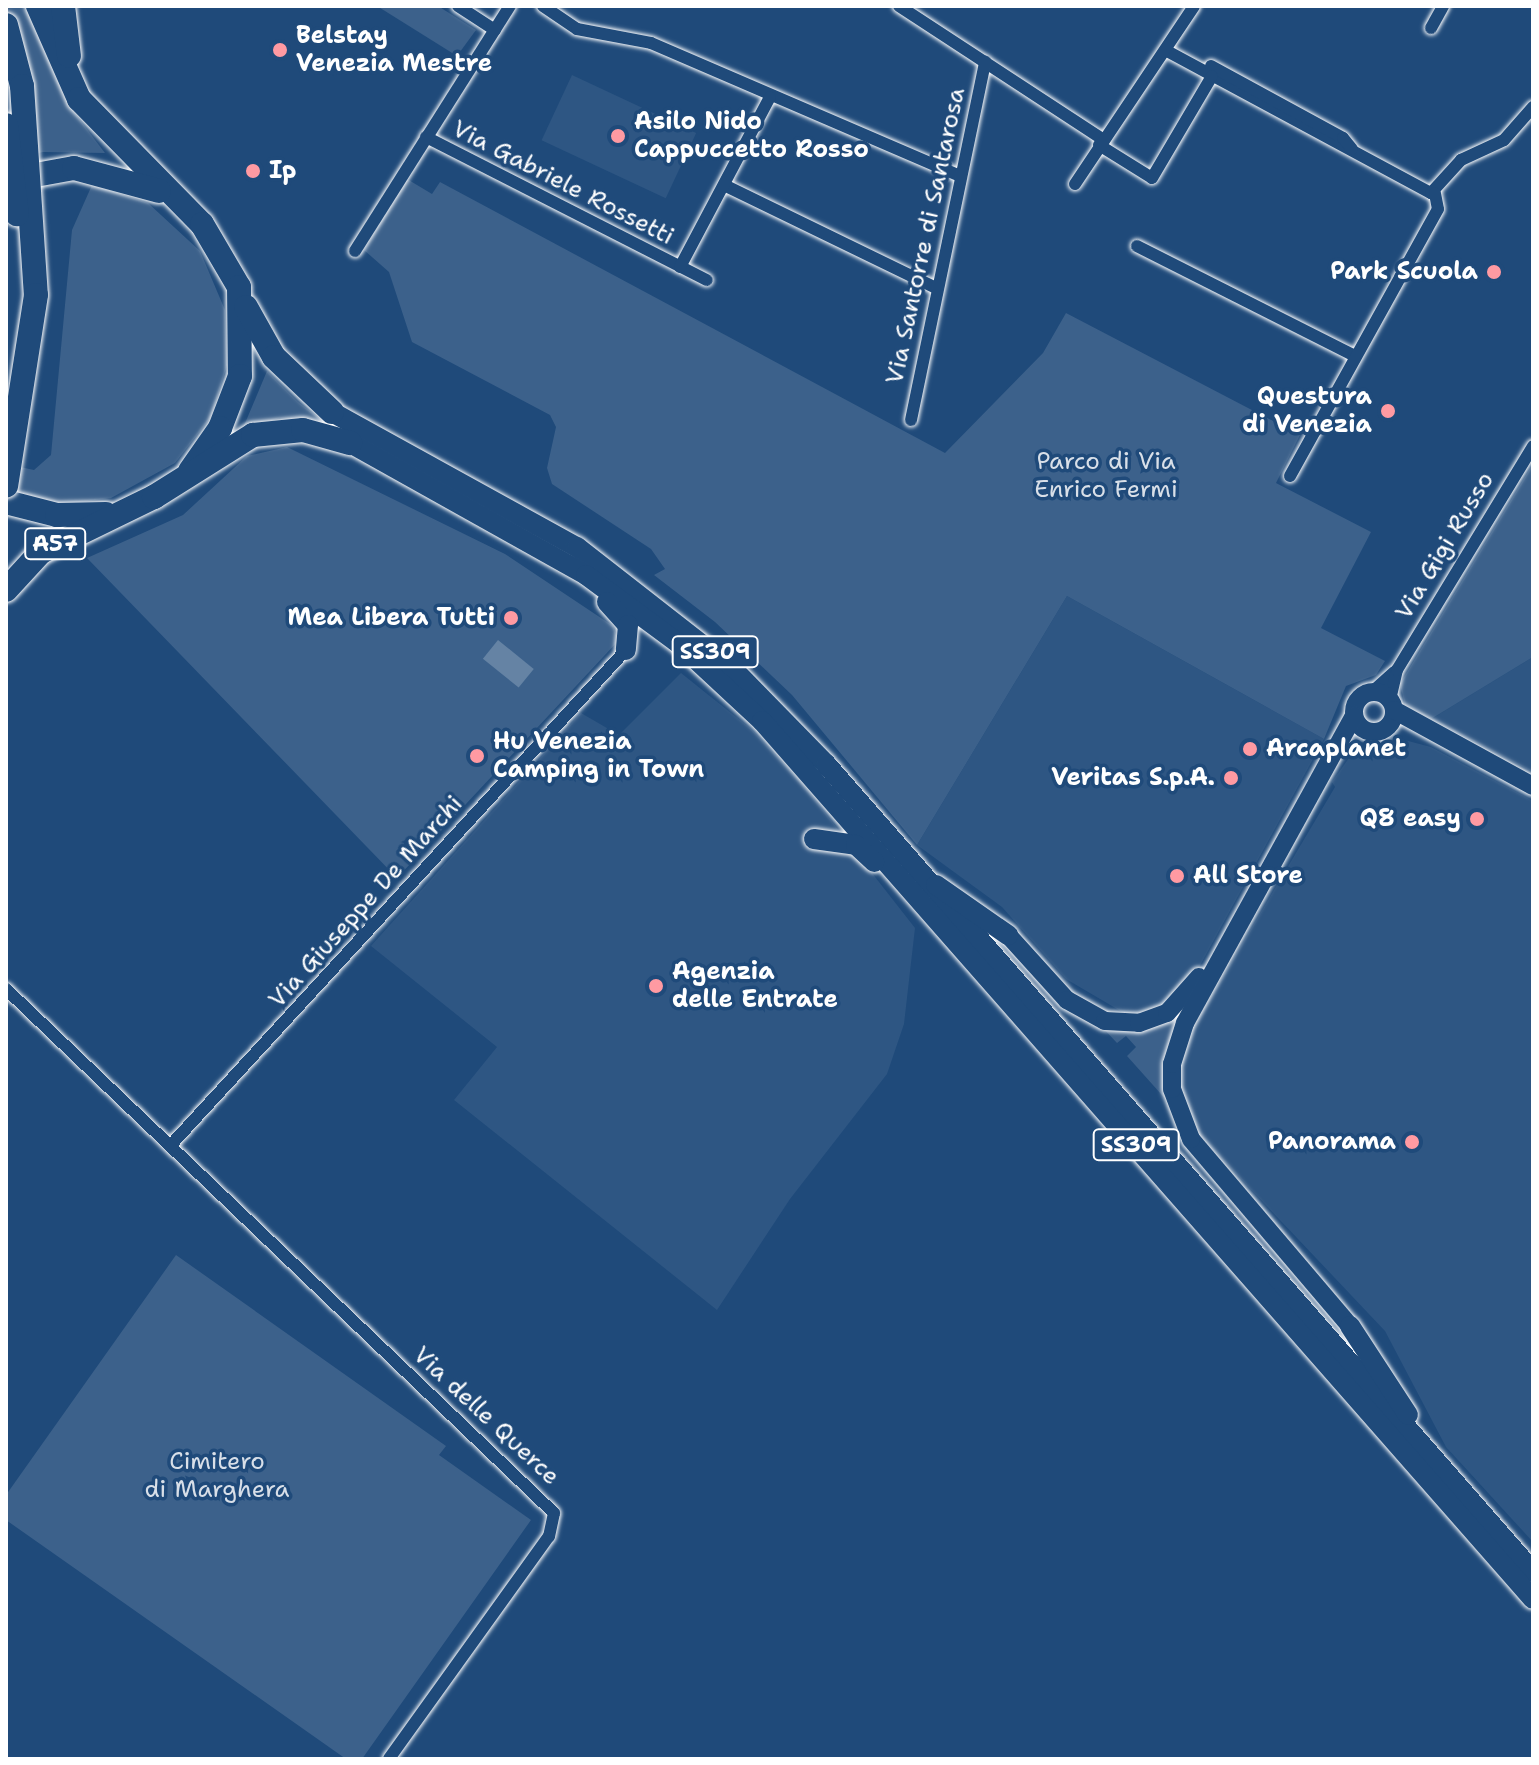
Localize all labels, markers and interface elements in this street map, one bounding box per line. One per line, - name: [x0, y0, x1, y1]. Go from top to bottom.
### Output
- place label: Belstay Venezia Mestre: [296, 22, 492, 78]
- marker: Belstay Venezia Mestre: [271, 41, 289, 59]
- street label: Via Santorre di Santarosa: [880, 85, 972, 387]
- place label: Asilo Nido Cappuccetto Rosso: [634, 108, 869, 164]
- street label: Via Gabriele Rossetti: [447, 115, 679, 251]
- marker: Asilo Nido Cappuccetto Rosso: [609, 127, 627, 145]
- place label: Ip: [269, 157, 296, 185]
- marker: Ip: [244, 162, 262, 180]
- place label: Park Scuola: [1330, 258, 1478, 286]
- marker: Park Scuola: [1485, 263, 1503, 281]
- place label: Questura di Venezia: [1242, 383, 1372, 439]
- marker: Questura di Venezia: [1379, 402, 1397, 420]
- park label: Parco di Via Enrico Fermi: [1034, 448, 1178, 504]
- street label: Via Gigi Russo: [1390, 467, 1500, 625]
- road number: A57: [23, 526, 87, 562]
- place label: Mea Libera Tutti: [288, 604, 495, 632]
- marker: Mea Libera Tutti: [502, 609, 520, 627]
- road number: SS309: [671, 634, 759, 670]
- place label: Hu Venezia Camping in Town: [493, 728, 704, 784]
- place label: Arcaplanet: [1266, 735, 1406, 763]
- marker: Arcaplanet: [1241, 740, 1259, 758]
- marker: Hu Venezia Camping in Town: [468, 747, 486, 765]
- place label: Veritas S.p.A.: [1051, 764, 1215, 792]
- marker: Veritas S.p.A.: [1222, 769, 1240, 787]
- street label: Via Giuseppe De Marchi: [263, 790, 469, 1014]
- place label: Q8 easy: [1360, 805, 1461, 833]
- marker: Q8 easy: [1468, 810, 1486, 828]
- place label: All Store: [1193, 862, 1303, 890]
- marker: All Store: [1168, 867, 1186, 885]
- place label: Agenzia delle Entrate: [672, 958, 838, 1014]
- marker: Agenzia delle Entrate: [647, 977, 665, 995]
- road number: SS309: [1092, 1127, 1180, 1163]
- place label: Panorama: [1268, 1128, 1396, 1156]
- marker: Panorama: [1403, 1133, 1421, 1151]
- street label: Via delle Querce: [407, 1341, 565, 1491]
- park label: Cimitero di Marghera: [144, 1448, 290, 1504]

